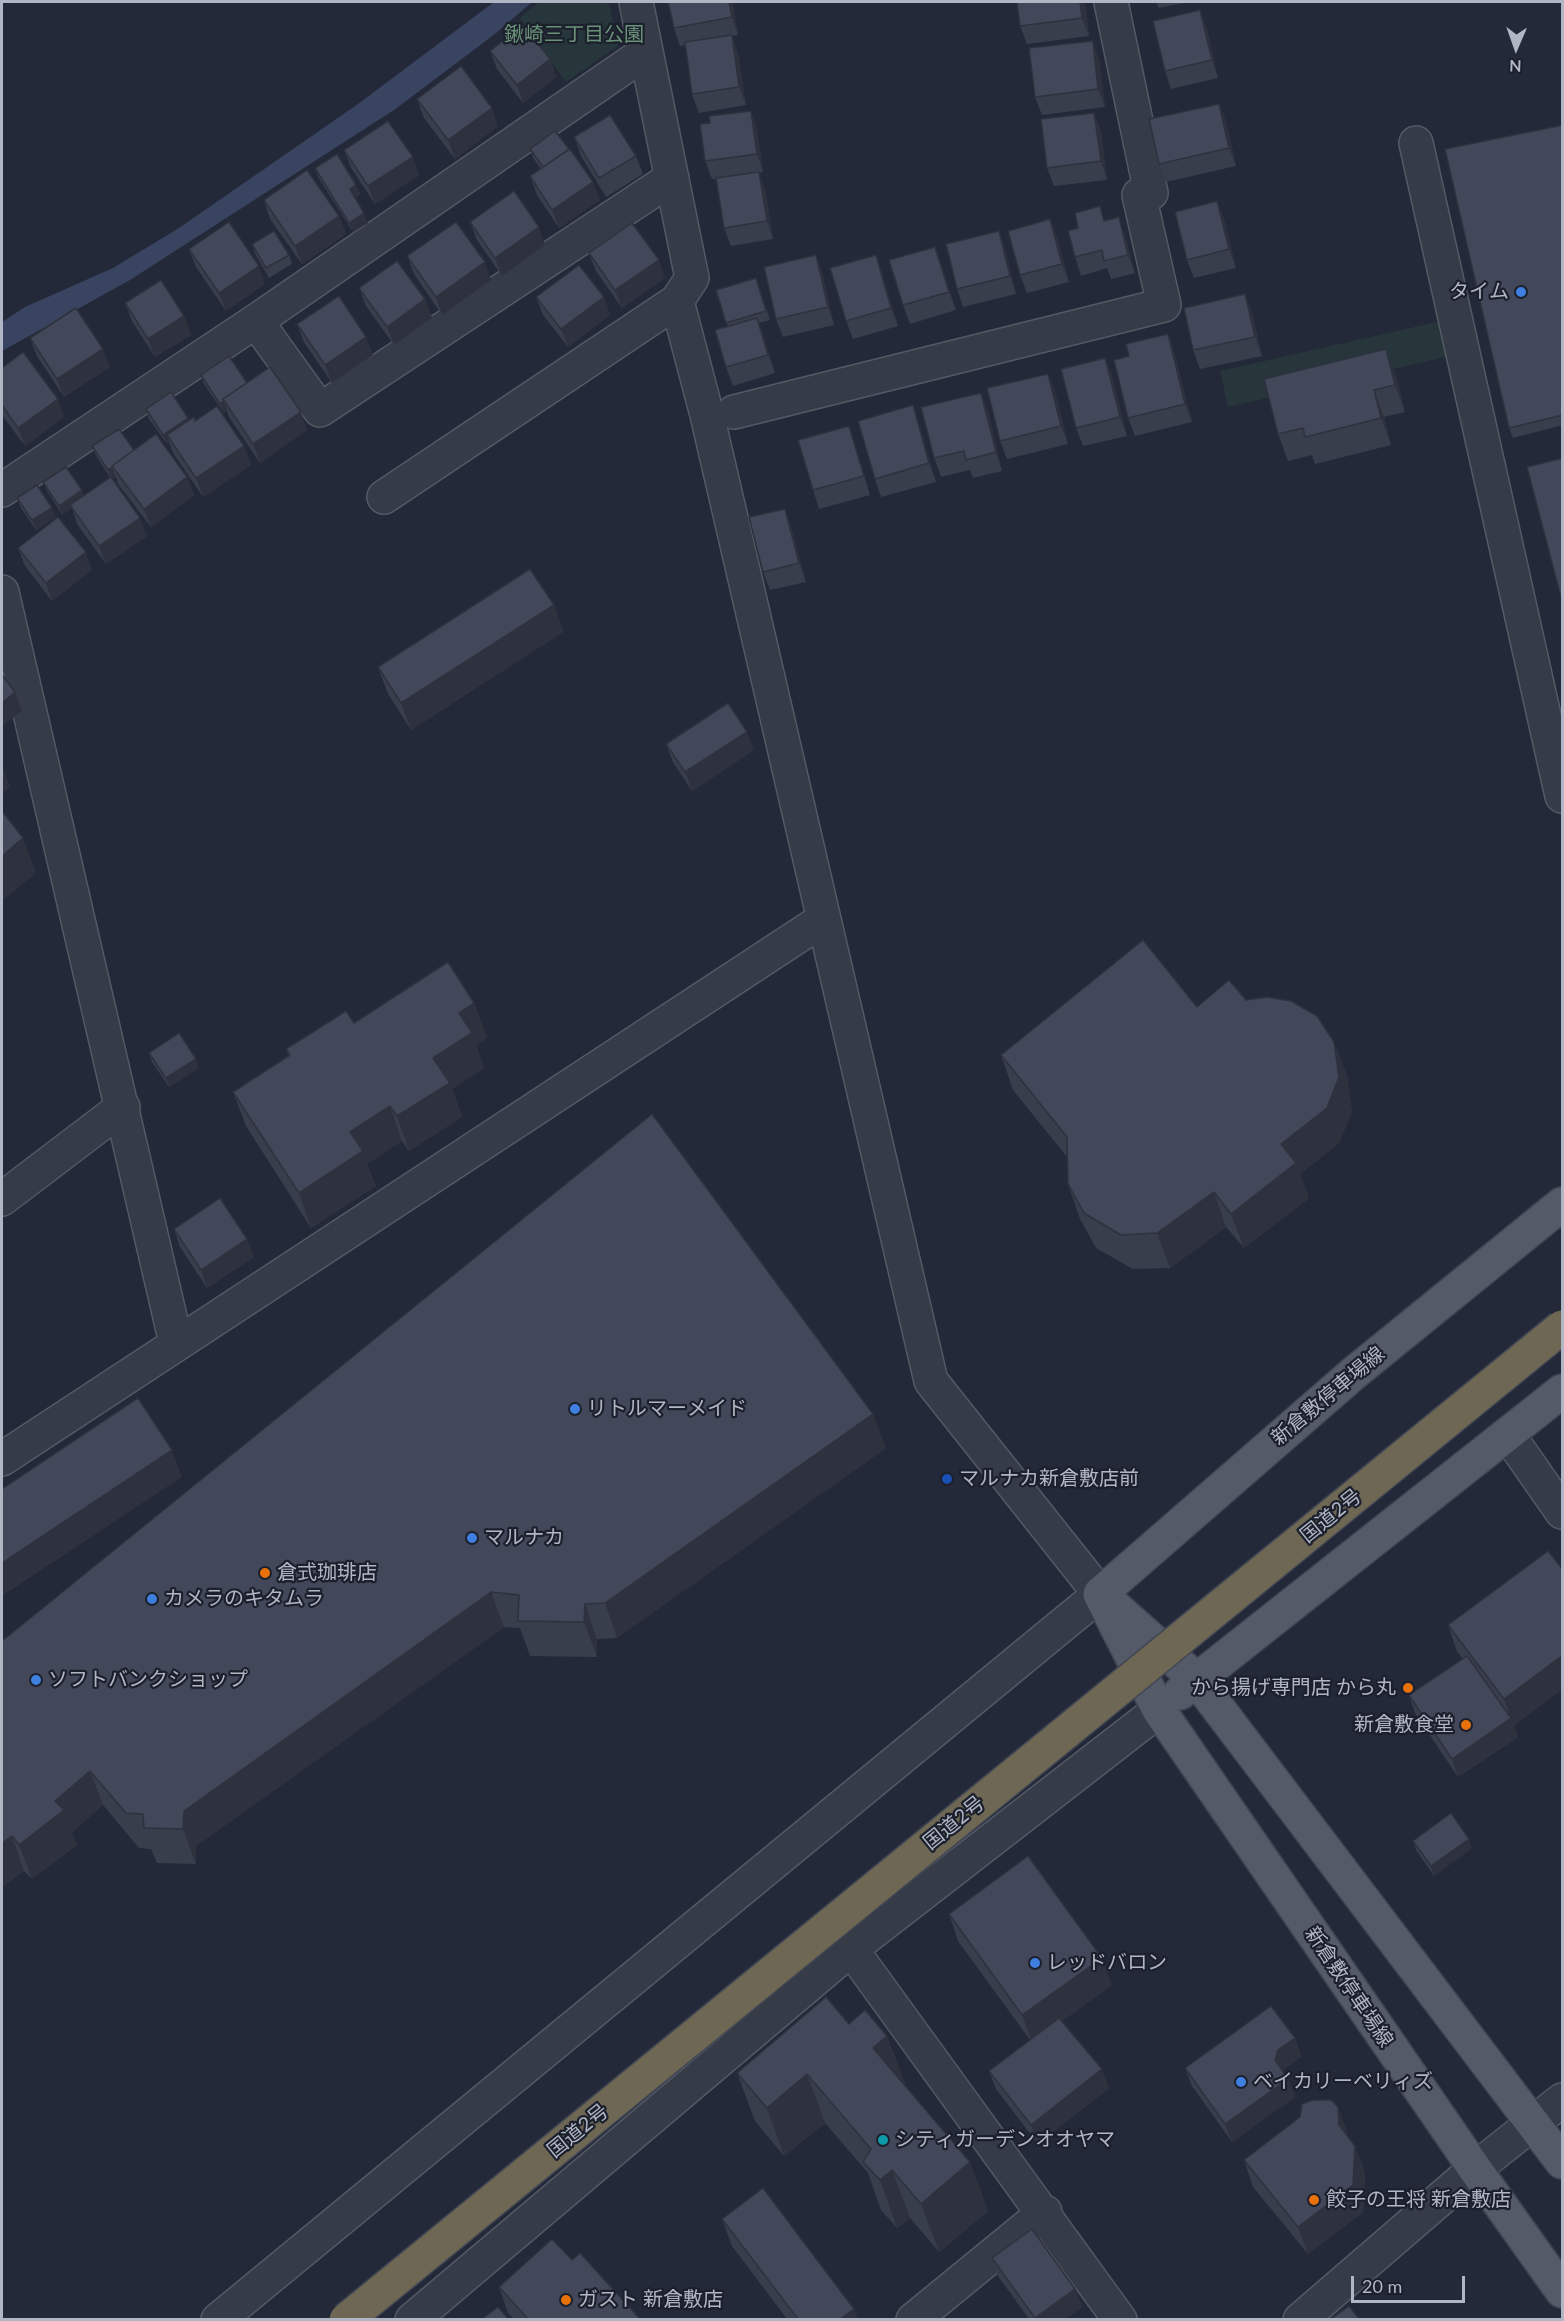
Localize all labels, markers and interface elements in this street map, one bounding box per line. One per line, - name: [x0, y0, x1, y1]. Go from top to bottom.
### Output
- north arrow: [1486, 18, 1546, 78]
- park label: 鍬崎三丁目公園: [504, 23, 644, 47]
- text: N: [1509, 57, 1522, 76]
- place label: タイム: [1449, 280, 1509, 304]
- marker: タイム: [1514, 285, 1528, 299]
- street label: 新倉敷停車場線: [1267, 1342, 1389, 1450]
- place label: リトルマーメイド: [587, 1397, 747, 1421]
- marker: リトルマーメイド: [568, 1402, 582, 1416]
- place label: マルナカ新倉敷店前: [959, 1467, 1139, 1491]
- marker: マルナカ新倉敷店前: [940, 1472, 954, 1486]
- street label: 国道2号: [1296, 1484, 1366, 1548]
- place label: マルナカ: [484, 1526, 564, 1550]
- marker: マルナカ: [465, 1531, 479, 1545]
- place label: 倉式珈琲店: [277, 1561, 377, 1585]
- marker: 倉式珈琲店: [258, 1566, 272, 1580]
- place label: カメラのキタムラ: [164, 1587, 324, 1611]
- marker: カメラのキタムラ: [145, 1592, 159, 1606]
- place label: ソフトバンクショップ: [48, 1668, 248, 1692]
- marker: ソフトバンクショップ: [29, 1673, 43, 1687]
- place label: から揚げ専門店 から丸: [1191, 1676, 1396, 1700]
- marker: から揚げ専門店 から丸: [1401, 1681, 1415, 1695]
- place label: 新倉敷食堂: [1354, 1713, 1454, 1737]
- marker: 新倉敷食堂: [1459, 1718, 1473, 1732]
- street label: 国道2号: [919, 1791, 989, 1855]
- street label: 新倉敷停車場線: [1300, 1922, 1398, 2052]
- place label: レッドバロン: [1047, 1951, 1167, 1975]
- marker: レッドバロン: [1028, 1956, 1042, 1970]
- place label: ベイカリーベリィズ: [1253, 2070, 1433, 2094]
- marker: ベイカリーベリィズ: [1234, 2075, 1248, 2089]
- street label: 国道2号: [543, 2099, 613, 2163]
- place label: シティガーデンオオヤマ: [895, 2128, 1115, 2152]
- marker: シティガーデンオオヤマ: [876, 2133, 890, 2147]
- place label: 餃子の王将 新倉敷店: [1326, 2188, 1511, 2212]
- marker: 餃子の王将 新倉敷店: [1307, 2193, 1321, 2207]
- scale bar: [1354, 2264, 1468, 2302]
- text: 20 m: [1362, 2275, 1402, 2297]
- place label: ガスト 新倉敷店: [578, 2288, 723, 2312]
- marker: ガスト 新倉敷店: [559, 2293, 573, 2307]

